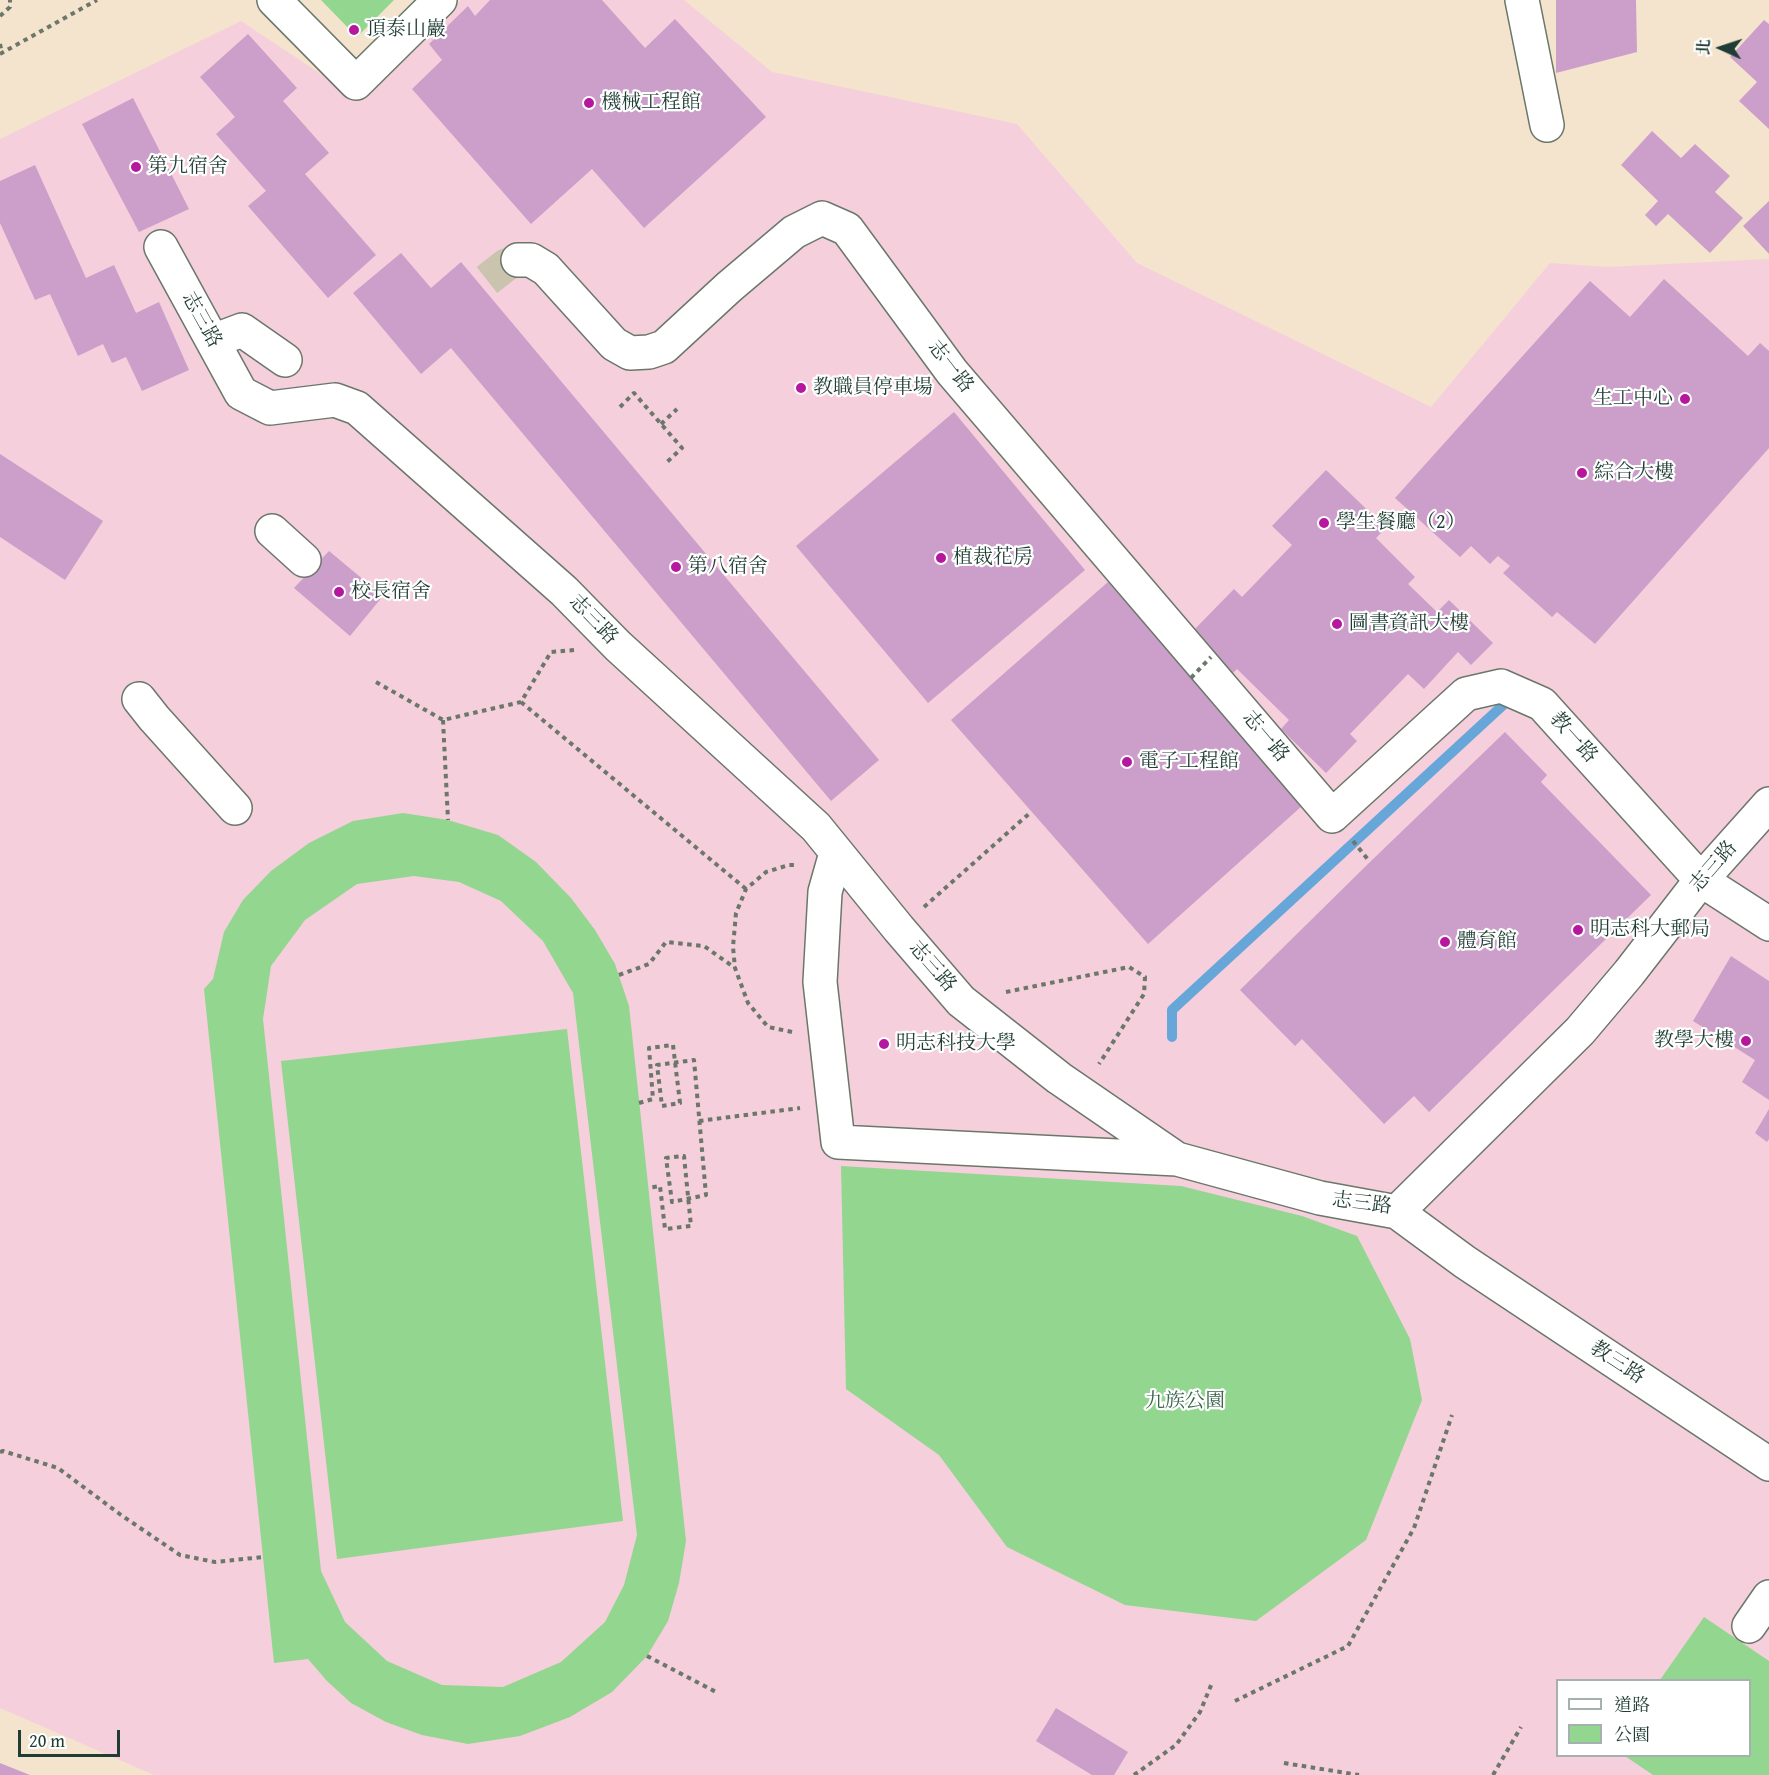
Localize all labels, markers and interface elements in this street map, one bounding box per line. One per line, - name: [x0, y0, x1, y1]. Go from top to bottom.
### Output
- place label: 頂泰山巖: [366, 18, 446, 42]
- north arrow: [1691, 18, 1751, 78]
- marker: 頂泰山巖: [347, 23, 361, 37]
- text: 北: [1691, 38, 1715, 56]
- place label: 機械工程館: [601, 91, 701, 115]
- marker: 機械工程館: [582, 96, 596, 110]
- place label: 第九宿舍: [148, 155, 228, 179]
- marker: 第九宿舍: [129, 160, 143, 174]
- street label: 志三路: [176, 288, 226, 352]
- street label: 志一路: [922, 336, 978, 398]
- place label: 教職員停車場: [813, 376, 933, 400]
- marker: 教職員停車場: [794, 381, 808, 395]
- place label: 生工中心: [1593, 387, 1673, 411]
- marker: 生工中心: [1678, 392, 1692, 406]
- place label: 綜合大樓: [1594, 461, 1674, 485]
- marker: 綜合大樓: [1575, 466, 1589, 480]
- place label: 學生餐廳（2）: [1336, 511, 1466, 535]
- marker: 學生餐廳（2）: [1317, 516, 1331, 530]
- place label: 植裁花房: [953, 546, 1033, 570]
- marker: 植裁花房: [934, 551, 948, 565]
- place label: 第八宿舍: [688, 555, 768, 579]
- marker: 第八宿舍: [669, 560, 683, 574]
- place label: 校長宿舍: [351, 580, 431, 604]
- marker: 校長宿舍: [332, 585, 346, 599]
- street label: 志三路: [564, 590, 622, 650]
- place label: 圖書資訊大樓: [1349, 612, 1469, 636]
- marker: 圖書資訊大樓: [1330, 617, 1344, 631]
- street label: 志一路: [1237, 706, 1293, 768]
- street label: 教一路: [1544, 708, 1602, 768]
- place label: 電子工程館: [1139, 750, 1239, 774]
- marker: 電子工程館: [1120, 755, 1134, 769]
- street label: 志三路: [1685, 836, 1743, 898]
- place label: 明志科大郵局: [1590, 918, 1710, 942]
- marker: 明志科大郵局: [1571, 923, 1585, 937]
- place label: 體育館: [1457, 930, 1517, 954]
- marker: 體育館: [1438, 935, 1452, 949]
- street label: 志三路: [903, 936, 961, 998]
- place label: 教學大樓: [1654, 1029, 1734, 1053]
- place label: 明志科技大學: [896, 1032, 1016, 1056]
- marker: 教學大樓: [1739, 1034, 1753, 1048]
- marker: 明志科技大學: [877, 1037, 891, 1051]
- street label: 志三路: [1331, 1188, 1393, 1220]
- street label: 教三路: [1585, 1337, 1649, 1389]
- park label: 九族公園: [1145, 1390, 1225, 1414]
- legend: [1556, 1679, 1751, 1757]
- text: 道路: [1614, 1691, 1650, 1718]
- scale bar: [21, 1718, 123, 1756]
- text: 公園: [1614, 1721, 1650, 1748]
- text: 20 m: [29, 1727, 65, 1754]

